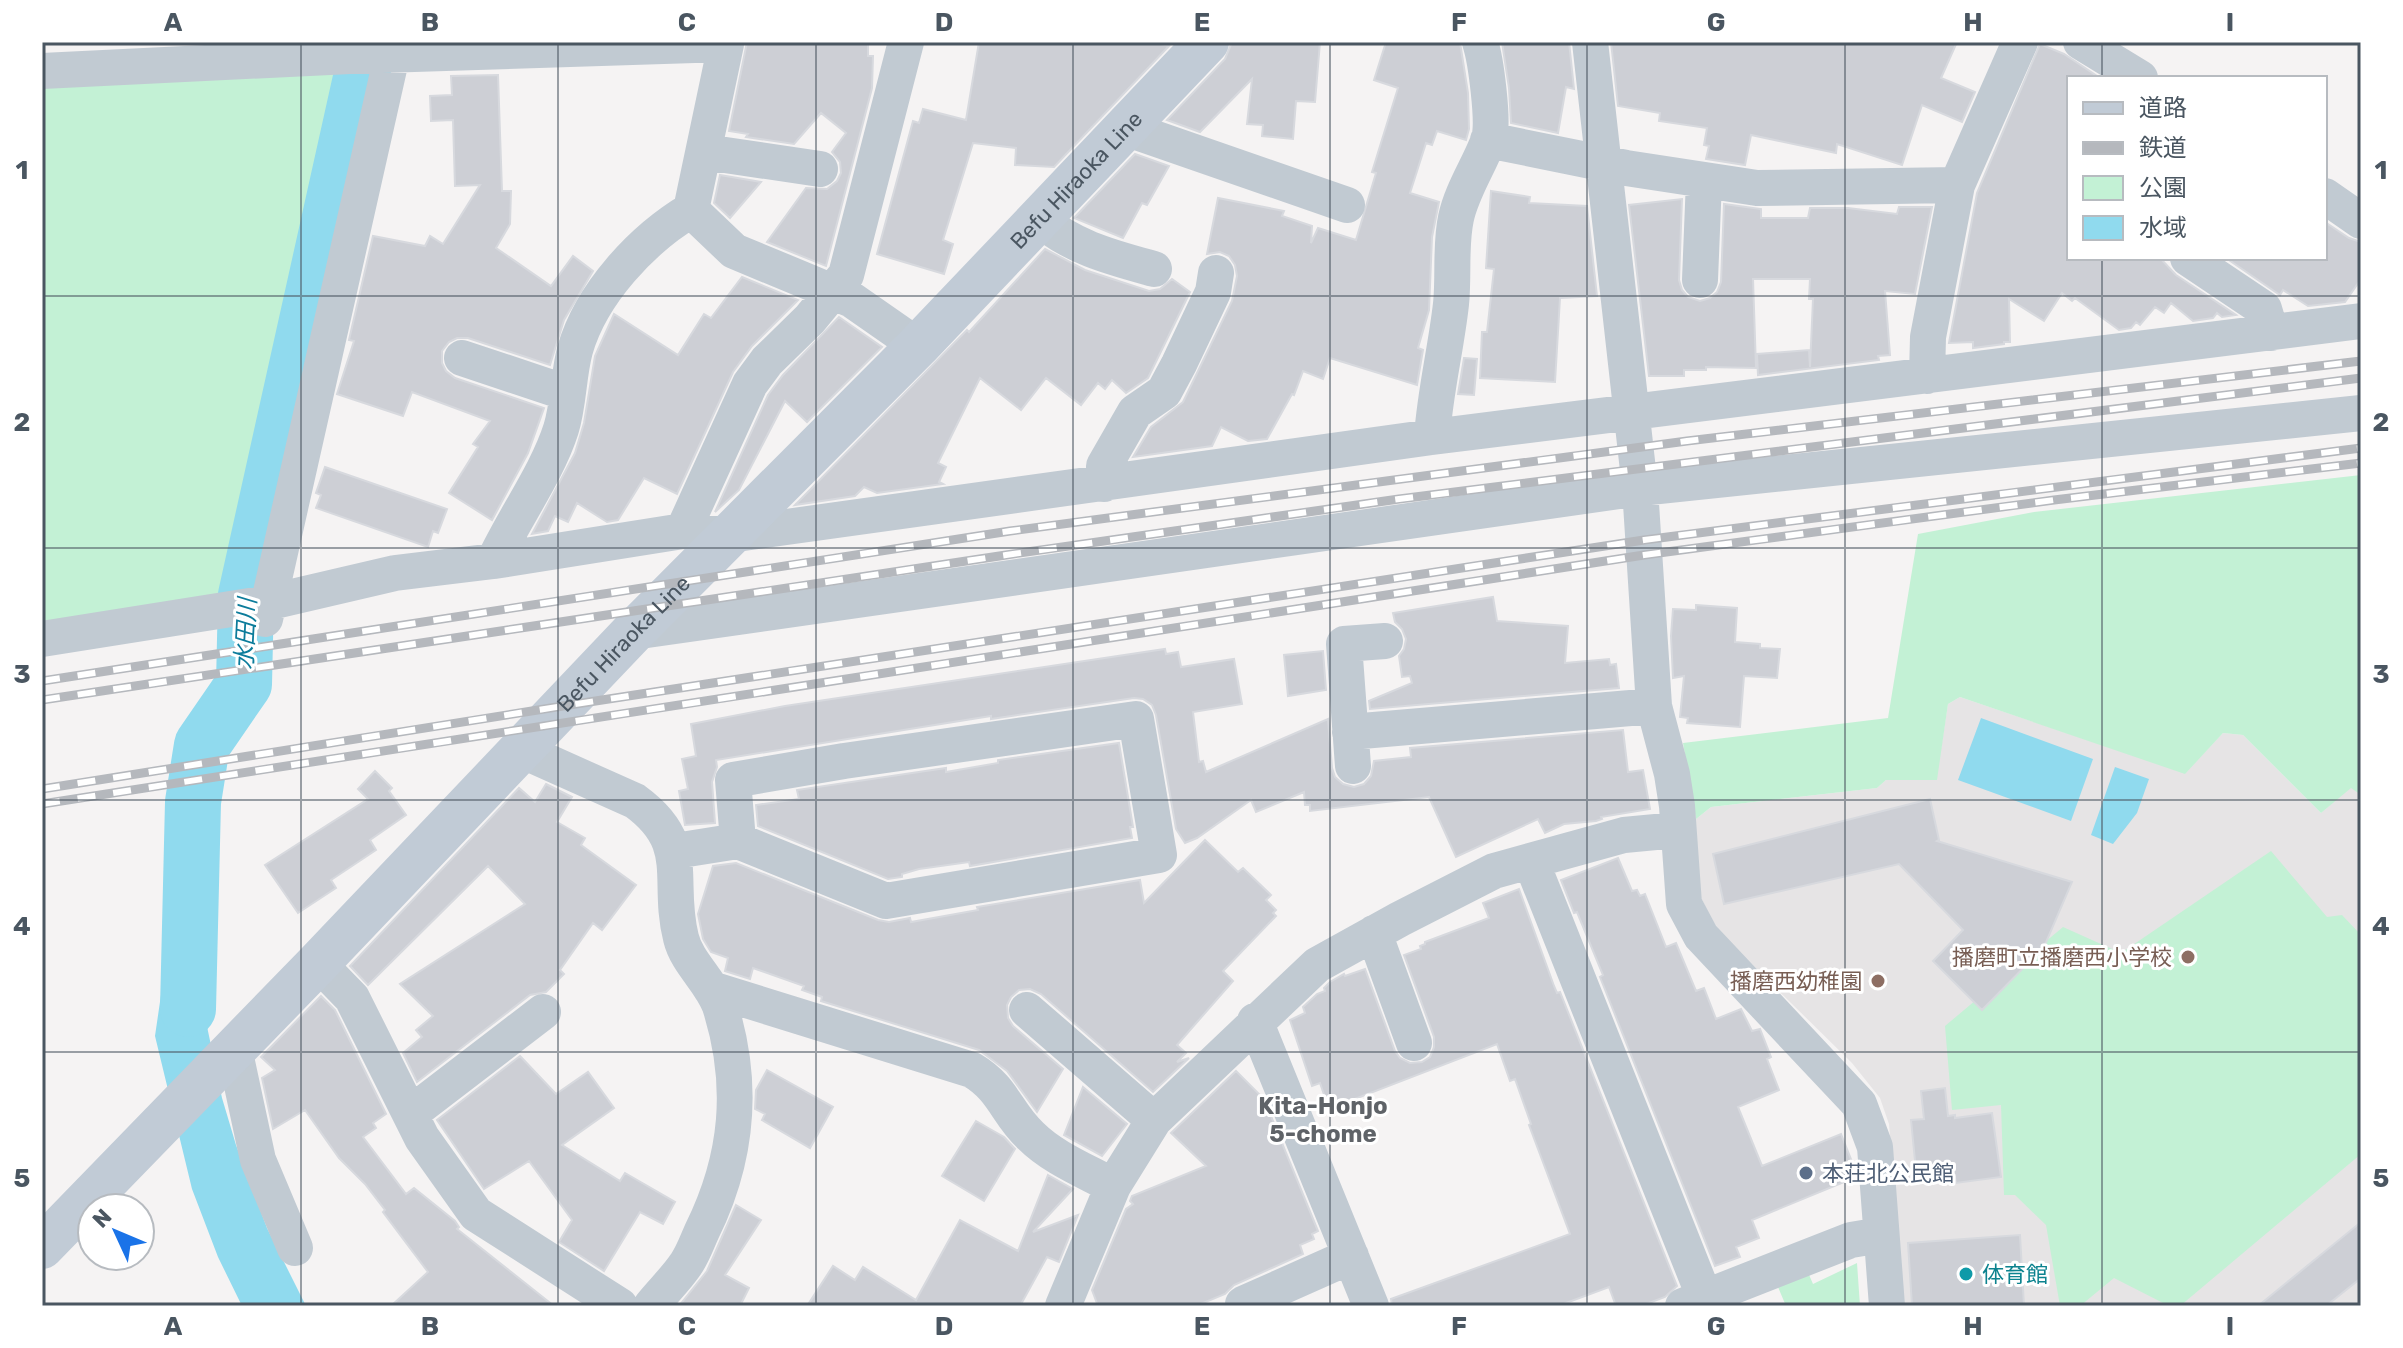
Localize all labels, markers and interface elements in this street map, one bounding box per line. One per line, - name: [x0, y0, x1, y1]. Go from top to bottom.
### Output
- text: A: [164, 7, 183, 38]
- text: B: [421, 7, 439, 38]
- text: C: [678, 7, 696, 38]
- text: D: [935, 7, 953, 38]
- text: E: [1194, 7, 1210, 38]
- text: F: [1451, 7, 1467, 38]
- text: G: [1707, 7, 1725, 38]
- text: H: [1963, 7, 1983, 38]
- text: I: [2226, 7, 2234, 38]
- legend: [2067, 76, 2327, 260]
- text: 道路: [2139, 94, 2187, 122]
- street label: Befu Hiraoka Line: [1004, 105, 1148, 254]
- text: 鉄道: [2139, 134, 2187, 162]
- text: 1: [16, 155, 28, 186]
- text: 1: [2375, 155, 2387, 186]
- text: 公園: [2139, 174, 2187, 202]
- text: 水域: [2139, 214, 2187, 242]
- text: 2: [14, 407, 30, 438]
- text: 2: [2373, 407, 2389, 438]
- street label: Befu Hiraoka Line: [551, 569, 696, 717]
- water label: 水田川: [230, 594, 262, 671]
- text: 3: [13, 659, 31, 690]
- text: 3: [2372, 659, 2390, 690]
- text: 4: [13, 911, 31, 942]
- text: 4: [2372, 911, 2390, 942]
- place label: 播磨町立播磨西小学校: [1952, 944, 2172, 971]
- marker: 播磨町立播磨西小学校: [2179, 948, 2197, 966]
- place label: 播磨西幼稚園: [1730, 968, 1862, 995]
- marker: 播磨西幼稚園: [1869, 972, 1887, 990]
- district label: Kita-Honjo 5-chome: [1258, 1092, 1388, 1148]
- place label: 本荘北公民館: [1822, 1160, 1954, 1187]
- text: 5: [14, 1163, 30, 1194]
- text: 5: [2373, 1163, 2389, 1194]
- marker: 本荘北公民館: [1797, 1164, 1815, 1182]
- north arrow: [76, 1192, 156, 1272]
- text: N: [87, 1203, 117, 1234]
- place label: 体育館: [1982, 1261, 2048, 1288]
- marker: 体育館: [1957, 1265, 1975, 1283]
- text: A: [164, 1311, 183, 1342]
- text: B: [421, 1311, 439, 1342]
- text: C: [678, 1311, 696, 1342]
- text: D: [935, 1311, 953, 1342]
- text: E: [1194, 1311, 1210, 1342]
- text: F: [1451, 1311, 1467, 1342]
- text: G: [1707, 1311, 1725, 1342]
- text: H: [1963, 1311, 1983, 1342]
- text: I: [2226, 1311, 2234, 1342]

